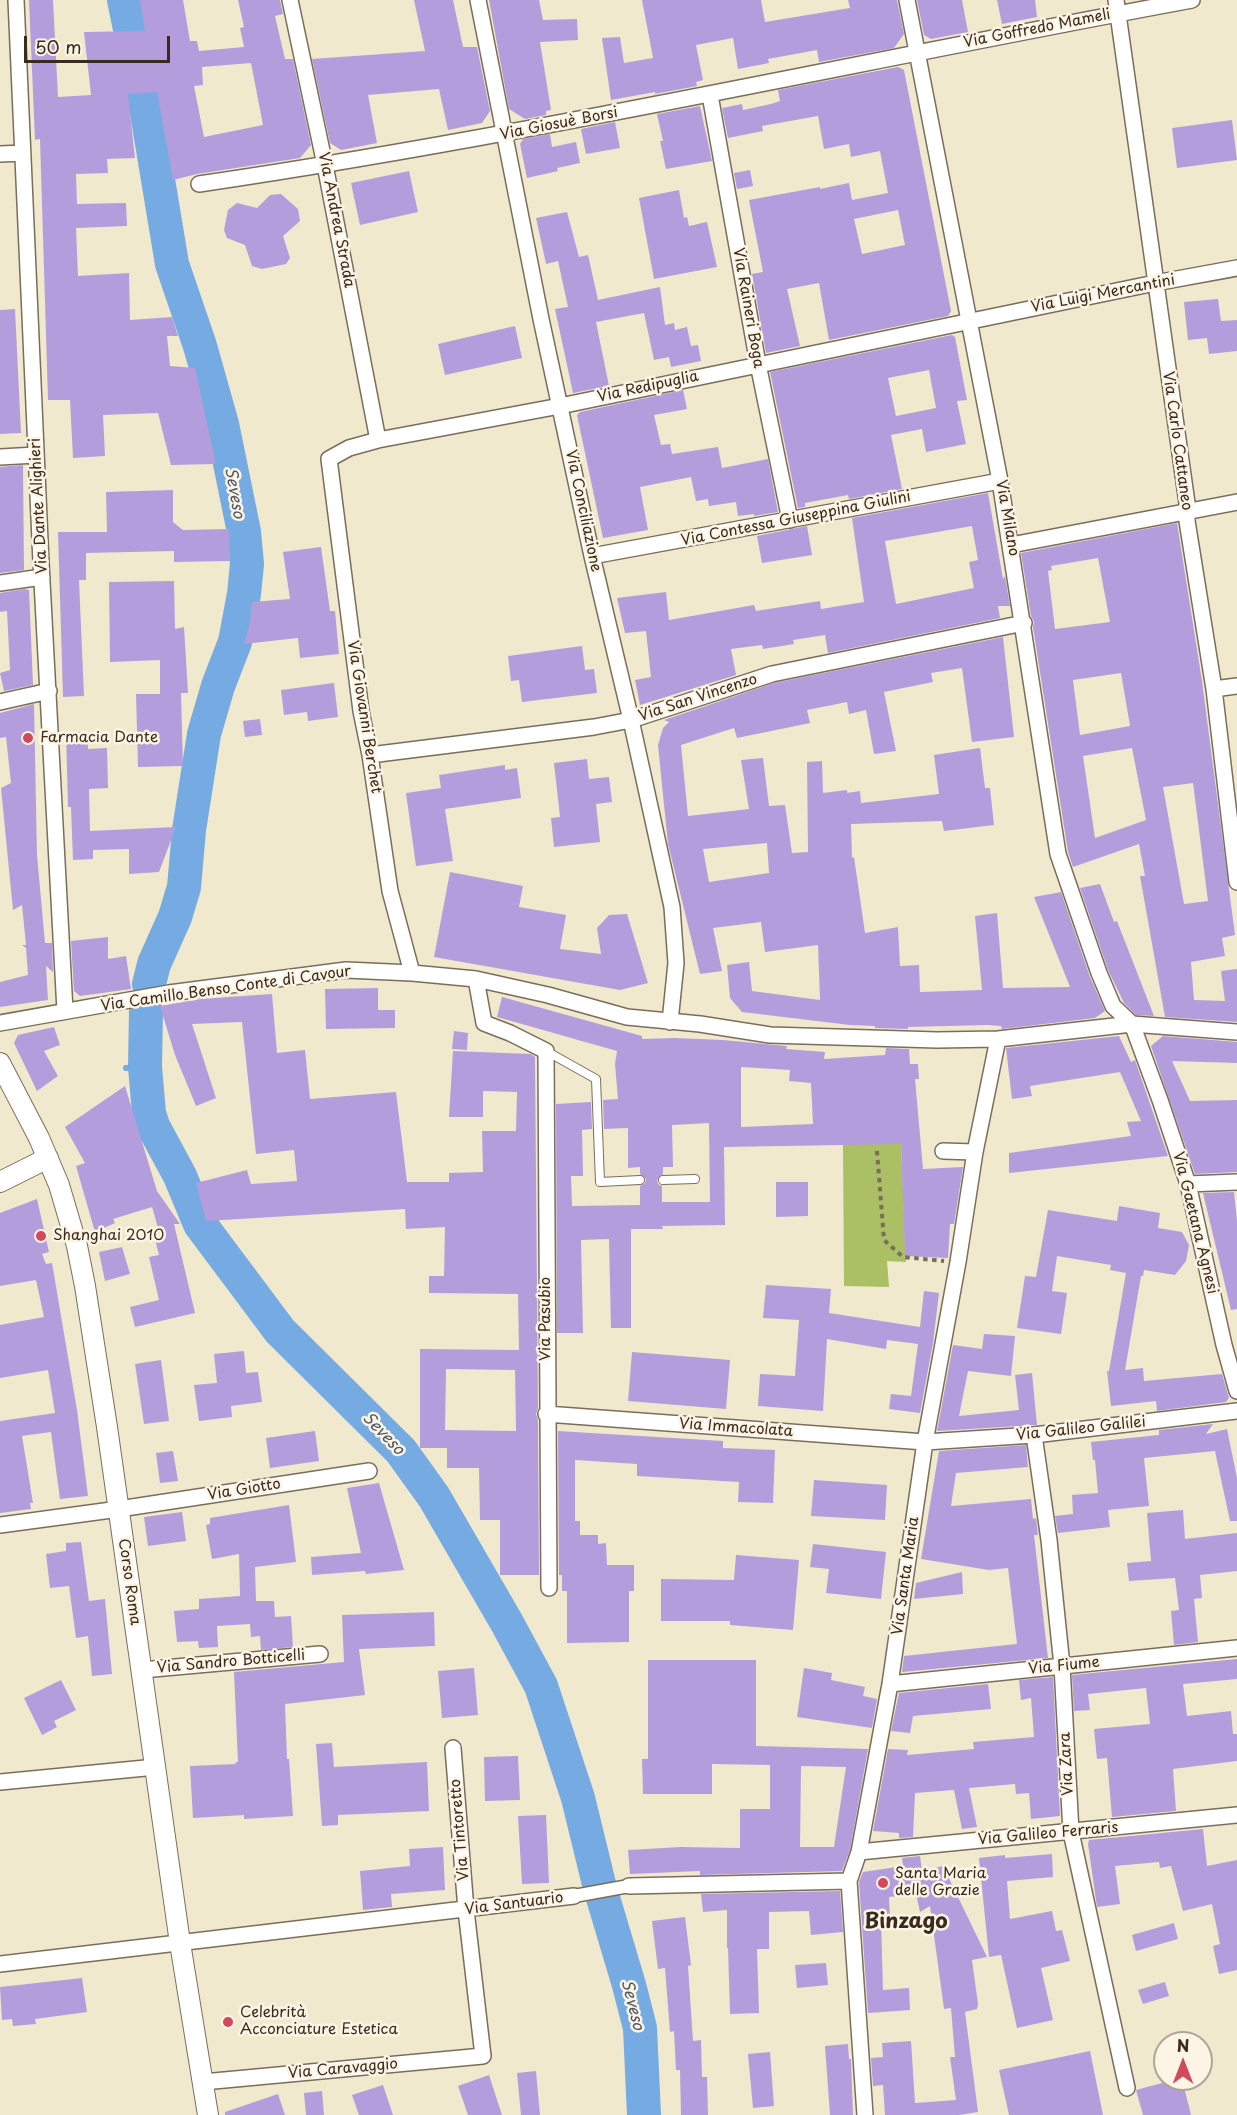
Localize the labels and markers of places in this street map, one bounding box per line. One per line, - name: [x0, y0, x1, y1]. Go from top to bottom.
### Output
- place label: Farmacia Dante: [40, 729, 158, 747]
- marker: Farmacia Dante: [21, 731, 35, 745]
- place label: Shanghai 2010: [53, 1227, 164, 1245]
- marker: Shanghai 2010: [34, 1229, 48, 1243]
- place label: Santa Maria delle Grazie: [895, 1865, 986, 1900]
- marker: Santa Maria delle Grazie: [876, 1876, 890, 1890]
- place label: Celebrità Acconciature Estetica: [240, 2004, 398, 2039]
- marker: Celebrità Acconciature Estetica: [221, 2015, 235, 2029]

